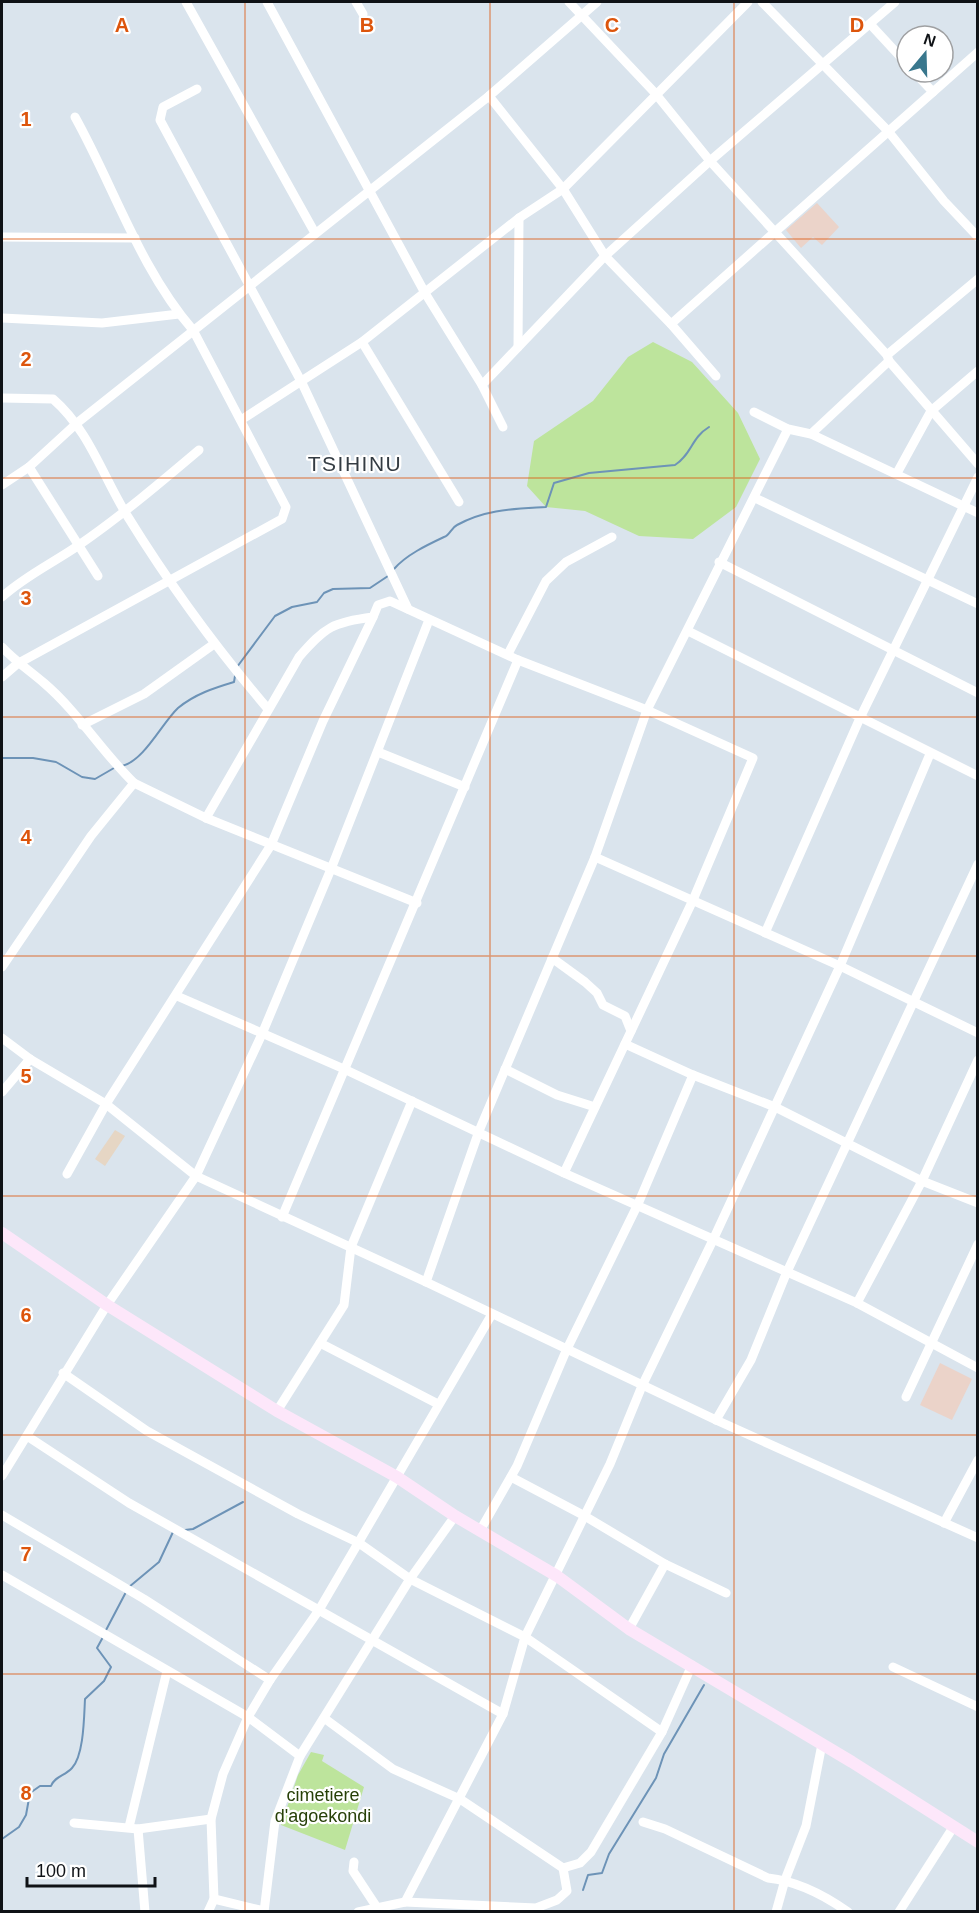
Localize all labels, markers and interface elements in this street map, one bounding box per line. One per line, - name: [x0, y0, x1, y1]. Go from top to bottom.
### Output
- text: A: [115, 14, 129, 36]
- text: B: [360, 14, 374, 36]
- text: C: [605, 14, 619, 36]
- text: D: [850, 14, 864, 36]
- north arrow: [895, 24, 955, 84]
- text: N: [921, 30, 938, 50]
- text: 1: [20, 108, 32, 130]
- text: 2: [20, 348, 32, 370]
- district label: TSIHINU: [308, 452, 402, 475]
- text: 3: [20, 587, 32, 609]
- text: 4: [20, 826, 32, 848]
- text: 5: [20, 1065, 32, 1087]
- text: 6: [20, 1304, 32, 1326]
- text: 7: [20, 1543, 32, 1565]
- text: 8: [20, 1782, 32, 1804]
- park label: cimetiere d'agoekondi: [275, 1785, 371, 1826]
- scale bar: [27, 1850, 154, 1888]
- text: 100 m: [36, 1861, 86, 1881]

